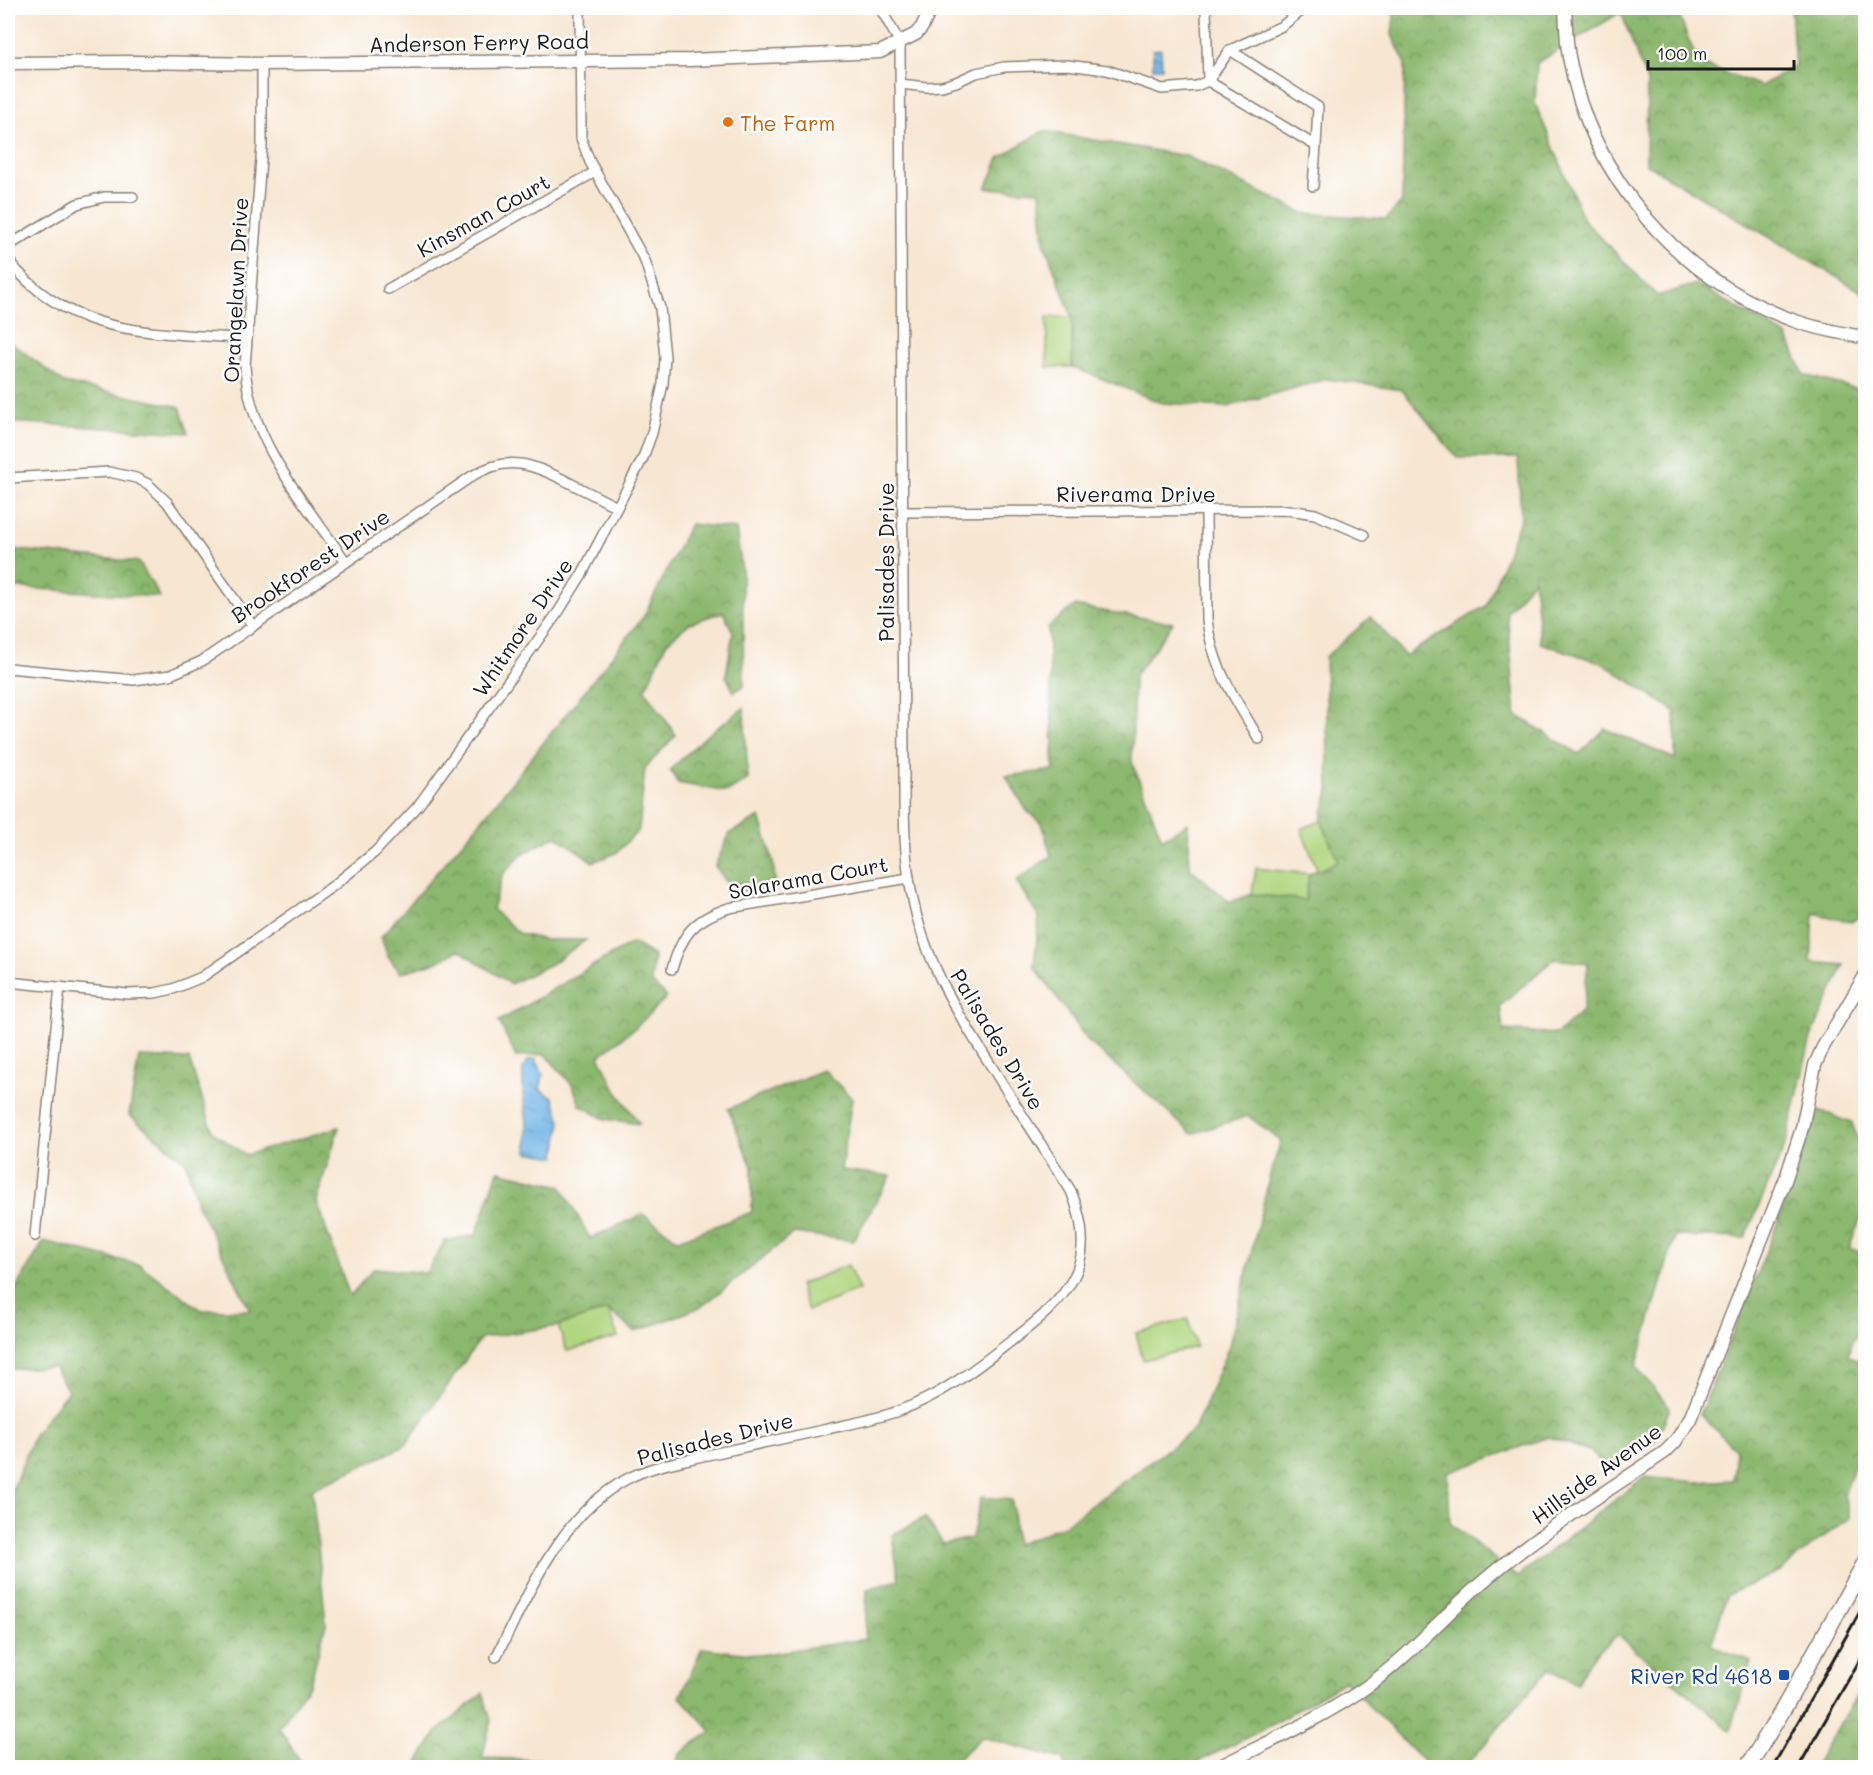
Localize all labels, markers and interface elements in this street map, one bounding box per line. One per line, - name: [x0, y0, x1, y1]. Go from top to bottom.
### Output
- street label: Anderson Ferry Road: [369, 27, 589, 57]
- scale bar: [1648, 33, 1794, 71]
- text: 100 m: [1657, 41, 1707, 65]
- place label: The Farm: [740, 109, 835, 136]
- marker: The Farm: [721, 115, 735, 129]
- street label: Kinsman Court: [412, 167, 554, 263]
- street label: Orangelawn Drive: [217, 197, 253, 383]
- street label: Riverama Drive: [1056, 480, 1216, 507]
- street label: Palisades Drive: [872, 482, 899, 642]
- street label: Brookforest Drive: [226, 502, 394, 628]
- street label: Whitmore Drive: [466, 553, 578, 701]
- street label: Solarama Court: [726, 850, 890, 904]
- street label: Palisades Drive: [945, 964, 1051, 1114]
- street label: Palisades Drive: [634, 1406, 796, 1470]
- street label: Hillside Avenue: [1526, 1417, 1666, 1529]
- place label: River Rd 4618: [1630, 1662, 1772, 1689]
- marker: River Rd 4618: [1777, 1668, 1791, 1682]

